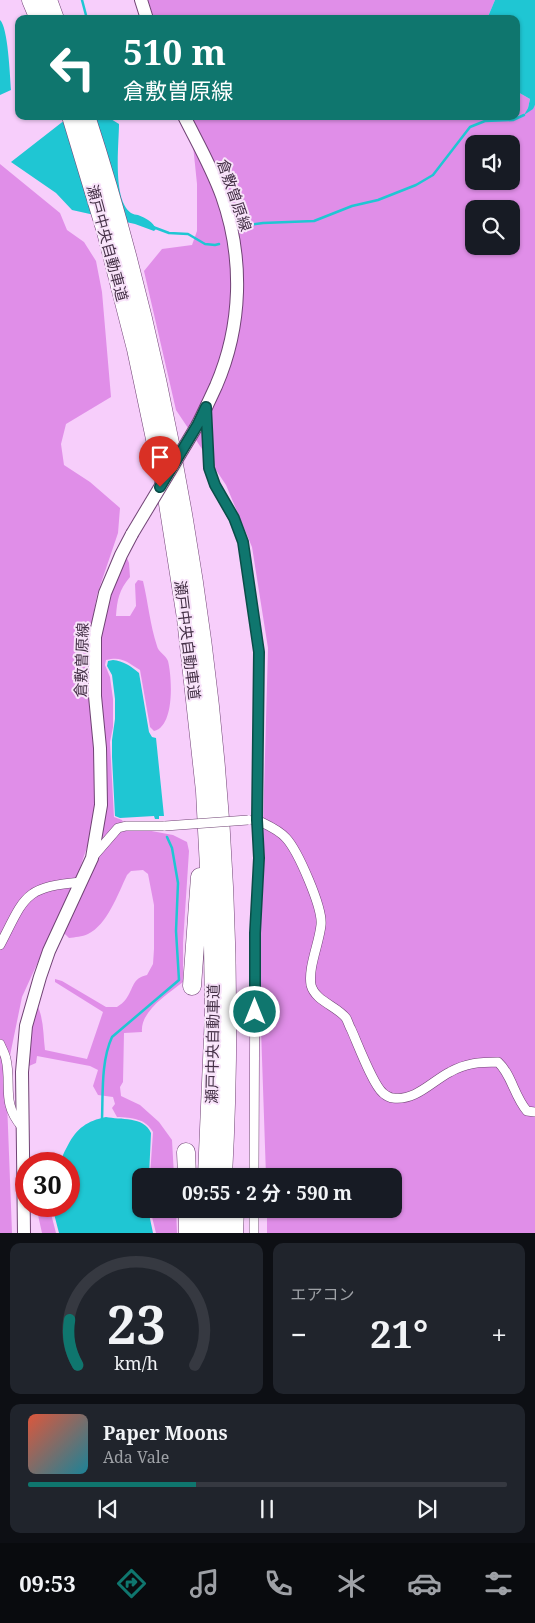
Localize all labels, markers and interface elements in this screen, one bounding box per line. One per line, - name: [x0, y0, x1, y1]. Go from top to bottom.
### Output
- text: 510 m: [123, 28, 226, 75]
- icon: left: [40, 35, 105, 100]
- text: 倉敷曽原線: [123, 75, 233, 105]
- map controls: [465, 135, 520, 255]
- button: sound: [465, 135, 520, 190]
- street label: 倉敷曽原線: [213, 156, 257, 234]
- street label: 瀬戸中央自動車道: [83, 182, 133, 304]
- button: search: [465, 200, 520, 255]
- pin: [139, 436, 181, 487]
- icon: arrive: [146, 443, 174, 471]
- street label: 瀬戸中央自動車道: [171, 579, 205, 701]
- street label: 倉敷曽原線: [70, 622, 92, 698]
- street label: 瀬戸中央自動車道: [201, 984, 223, 1104]
- position arrow: [228, 985, 280, 1037]
- speed limit sign: 30: [15, 1152, 80, 1217]
- text: 09:55 · 2 分 · 590 m: [182, 1180, 352, 1206]
- text: エアコン: [291, 1283, 355, 1305]
- text: 23: [107, 1288, 166, 1359]
- text: 21°: [370, 1307, 428, 1359]
- text: −: [291, 1315, 307, 1353]
- text: +: [491, 1315, 507, 1353]
- text: km/h: [114, 1351, 158, 1375]
- text: Paper Moons: [103, 1420, 228, 1446]
- text: Ada Vale: [103, 1446, 169, 1468]
- icon: previous: [94, 1495, 122, 1523]
- icon: pause: [253, 1495, 281, 1523]
- icon: next: [413, 1495, 441, 1523]
- icon: directions: [114, 1566, 149, 1601]
- icon: music: [187, 1566, 222, 1601]
- icon: phone: [261, 1566, 296, 1601]
- icon: climate: [334, 1566, 369, 1601]
- icon: car: [407, 1566, 442, 1601]
- icon: filters: [481, 1566, 516, 1601]
- text: 09:53: [19, 1568, 76, 1598]

